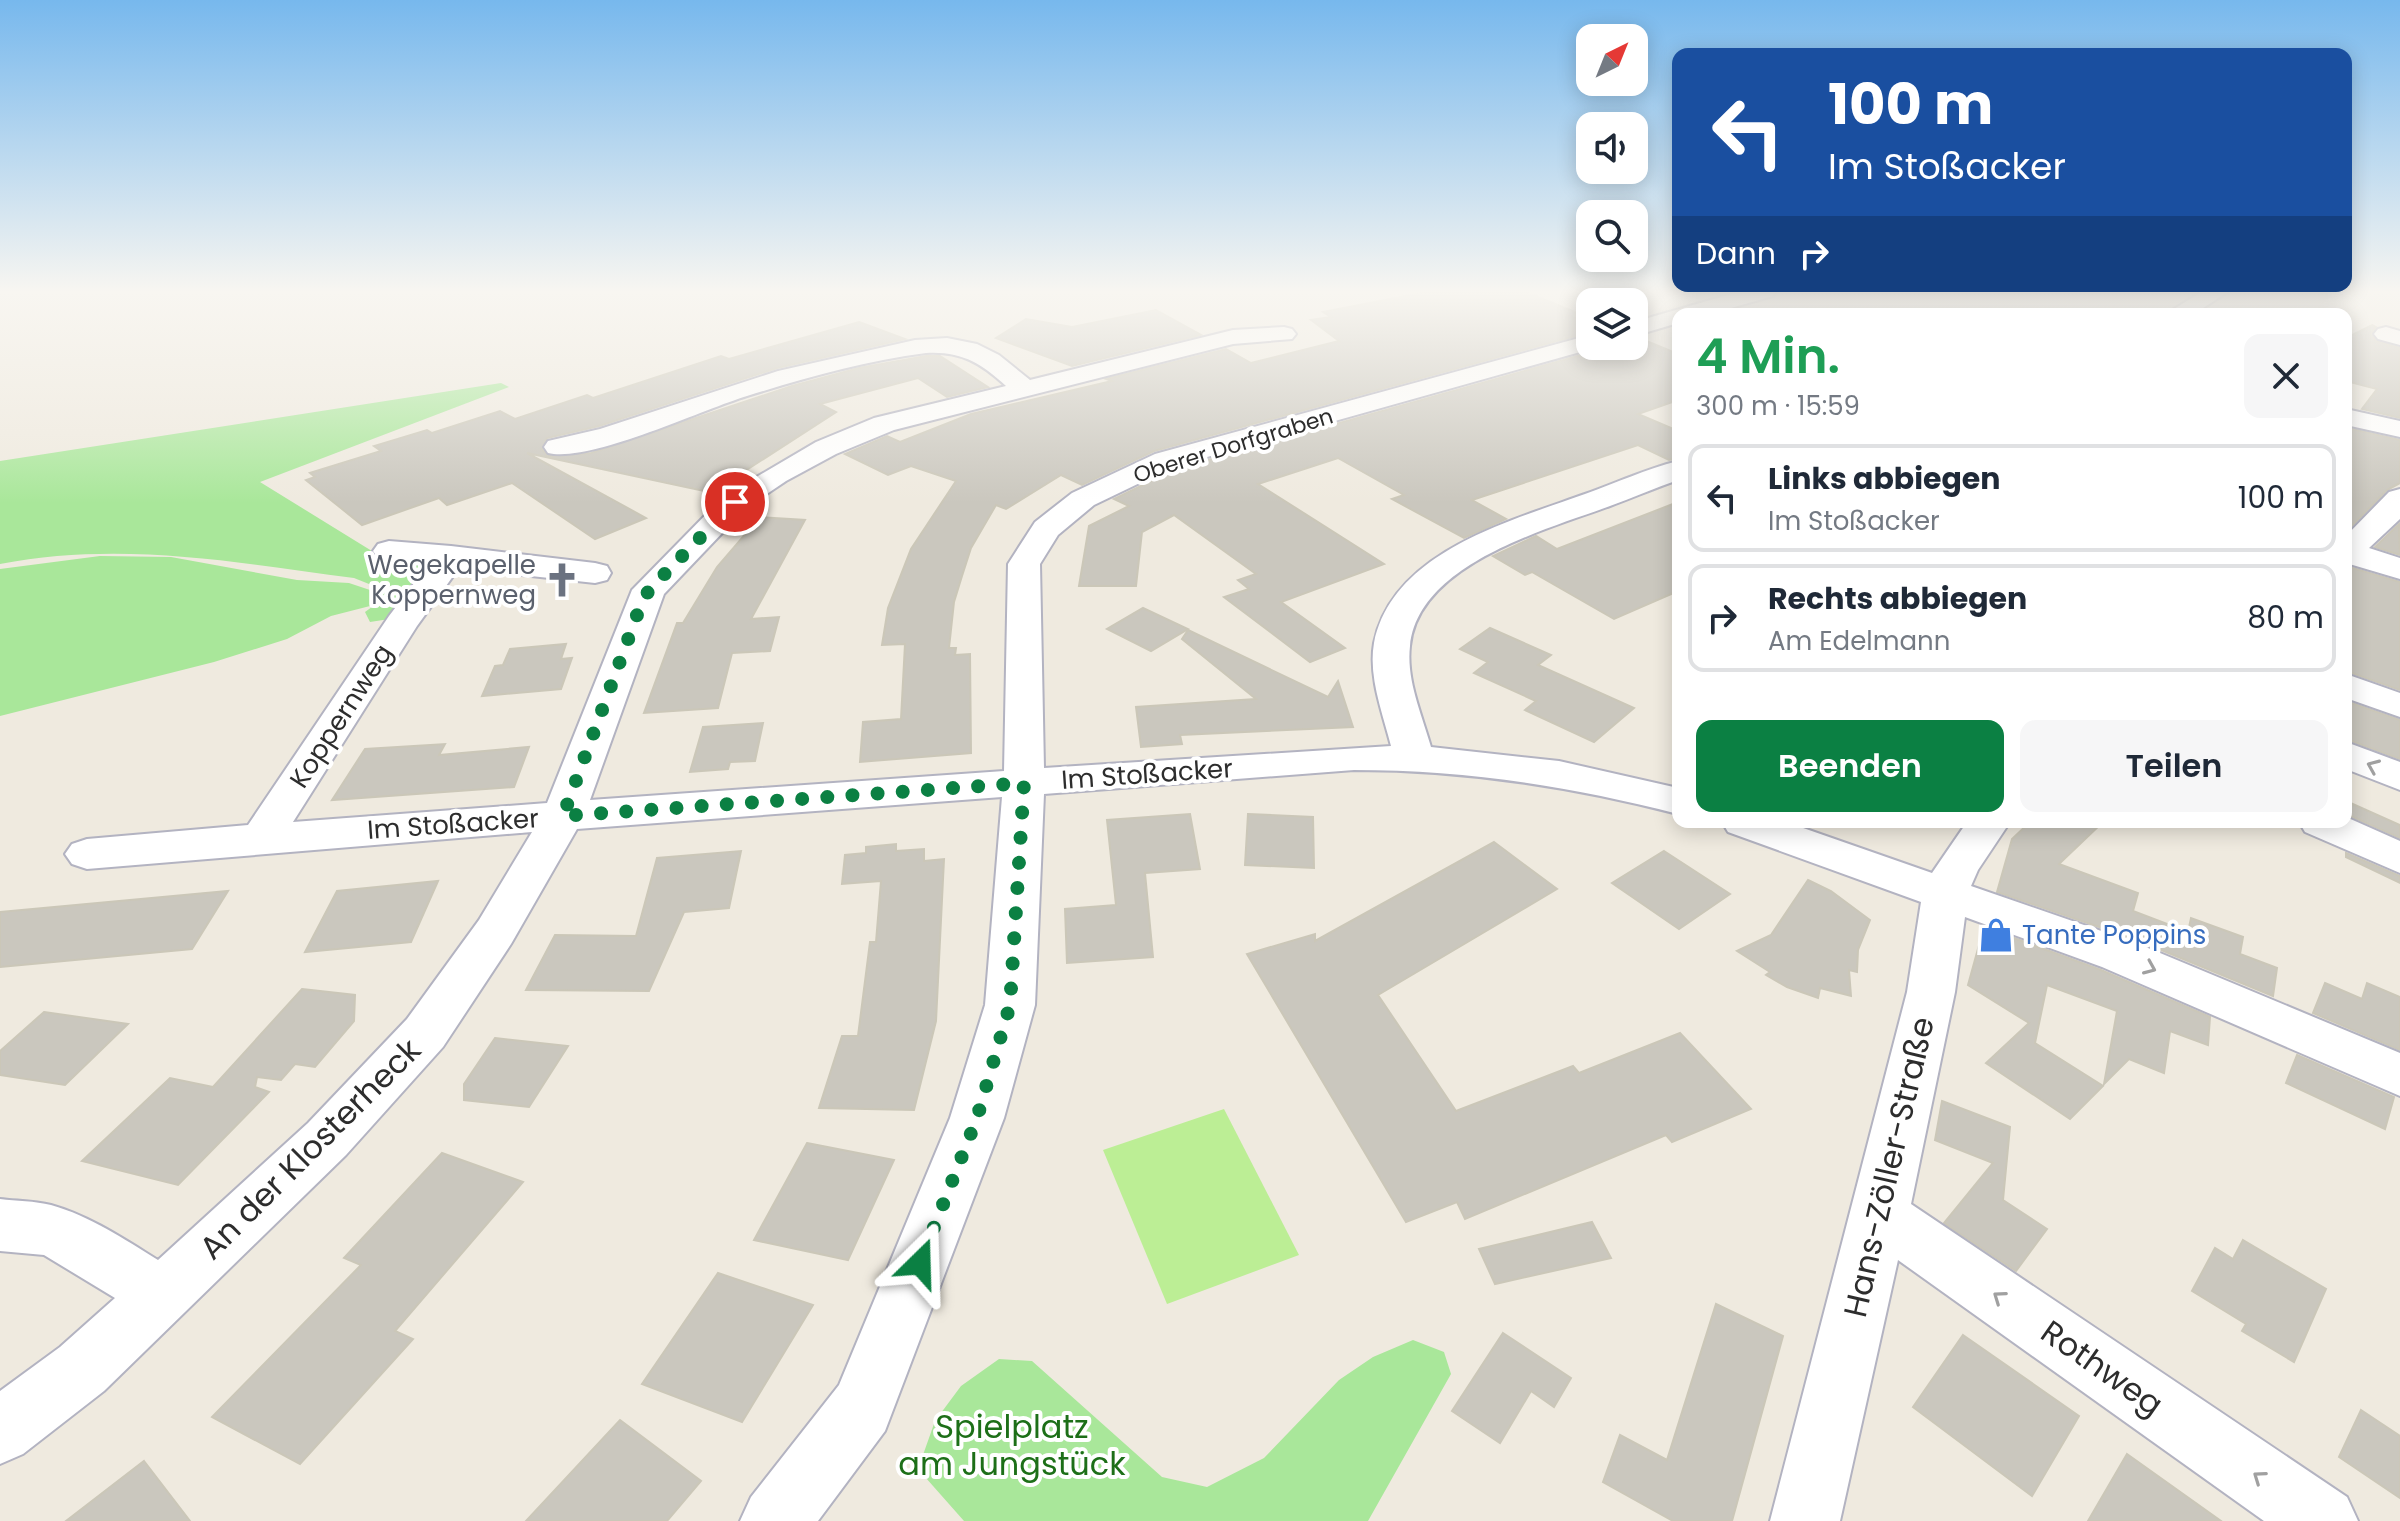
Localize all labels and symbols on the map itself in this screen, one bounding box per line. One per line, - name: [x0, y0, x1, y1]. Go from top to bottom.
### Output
- north arrow: [1576, 24, 1648, 96]
- street label: Oberer Dorfgraben: [1129, 400, 1337, 491]
- pin: [701, 468, 769, 536]
- place label: Wegekapelle Koppernweg: [367, 547, 536, 613]
- church icon: Wegekapelle Koppernweg: [543, 561, 581, 599]
- street label: Koppernweg: [281, 637, 401, 795]
- street label: Im Stoßacker: [1060, 750, 1234, 798]
- one-way arrow: [2367, 759, 2381, 775]
- street label: Im Stoßacker: [366, 800, 540, 848]
- shop icon: Tante Poppins: [1977, 916, 2015, 954]
- place label: Tante Poppins: [2022, 917, 2206, 953]
- one-way arrow: [2142, 958, 2156, 974]
- street label: Hans-Zöller-Straße: [1832, 1012, 1945, 1322]
- street label: An der Klosterheck: [189, 1028, 431, 1269]
- position arrow: [878, 1221, 962, 1305]
- one-way arrow: [1993, 1292, 2008, 1307]
- street label: Rothweg: [2032, 1309, 2172, 1426]
- park label: Spielplatz am Jungstück: [898, 1404, 1126, 1486]
- one-way arrow: [2253, 1472, 2267, 1487]

